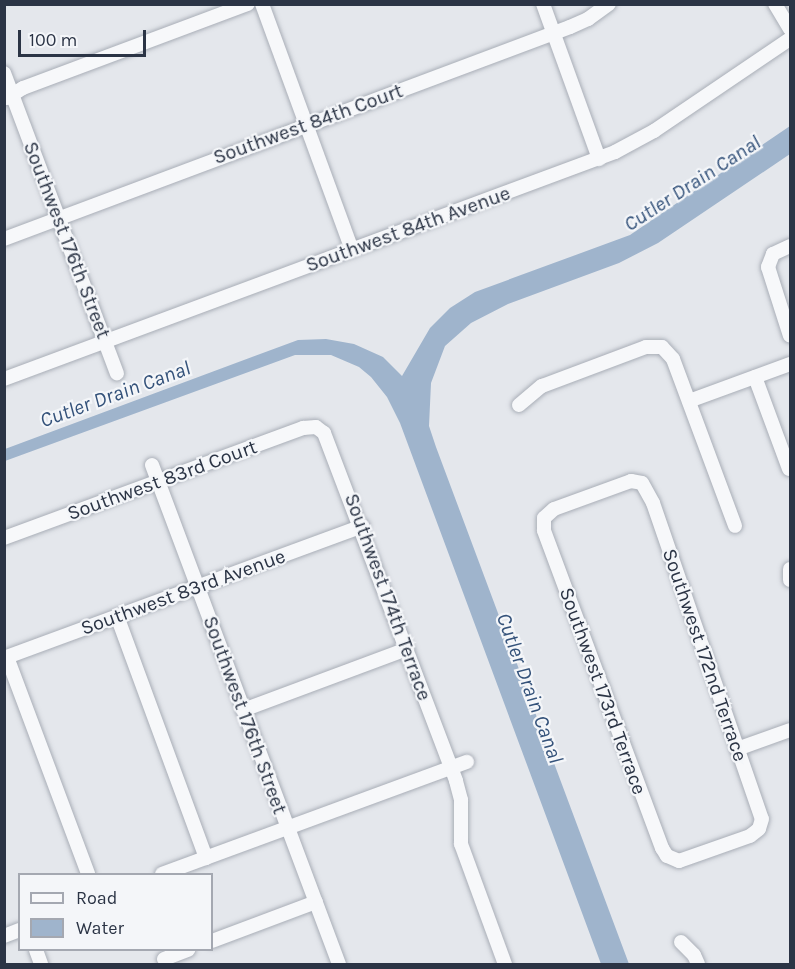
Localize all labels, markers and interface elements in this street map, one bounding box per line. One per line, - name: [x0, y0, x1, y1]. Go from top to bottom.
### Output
- scale bar: [21, 18, 148, 56]
- text: 100 m: [29, 29, 77, 51]
- street label: Southwest 84th Court: [210, 79, 406, 169]
- water label: Cutler Drain Canal: [619, 129, 765, 237]
- street label: Southwest 176th Street: [18, 138, 116, 342]
- street label: Southwest 84th Avenue: [302, 181, 514, 277]
- water label: Cutler Drain Canal: [36, 355, 194, 433]
- street label: Southwest 83rd Court: [64, 434, 260, 526]
- street label: Southwest 174th Terrace: [339, 490, 437, 704]
- street label: Southwest 83rd Avenue: [77, 544, 289, 640]
- street label: Southwest 172nd Terrace: [657, 545, 753, 765]
- street label: Southwest 173rd Terrace: [554, 584, 652, 798]
- water label: Cutler Drain Canal: [491, 609, 569, 767]
- street label: Southwest 176th Street: [198, 613, 292, 817]
- legend: [18, 873, 213, 951]
- text: Road: [76, 887, 117, 909]
- text: Water: [76, 917, 124, 939]

